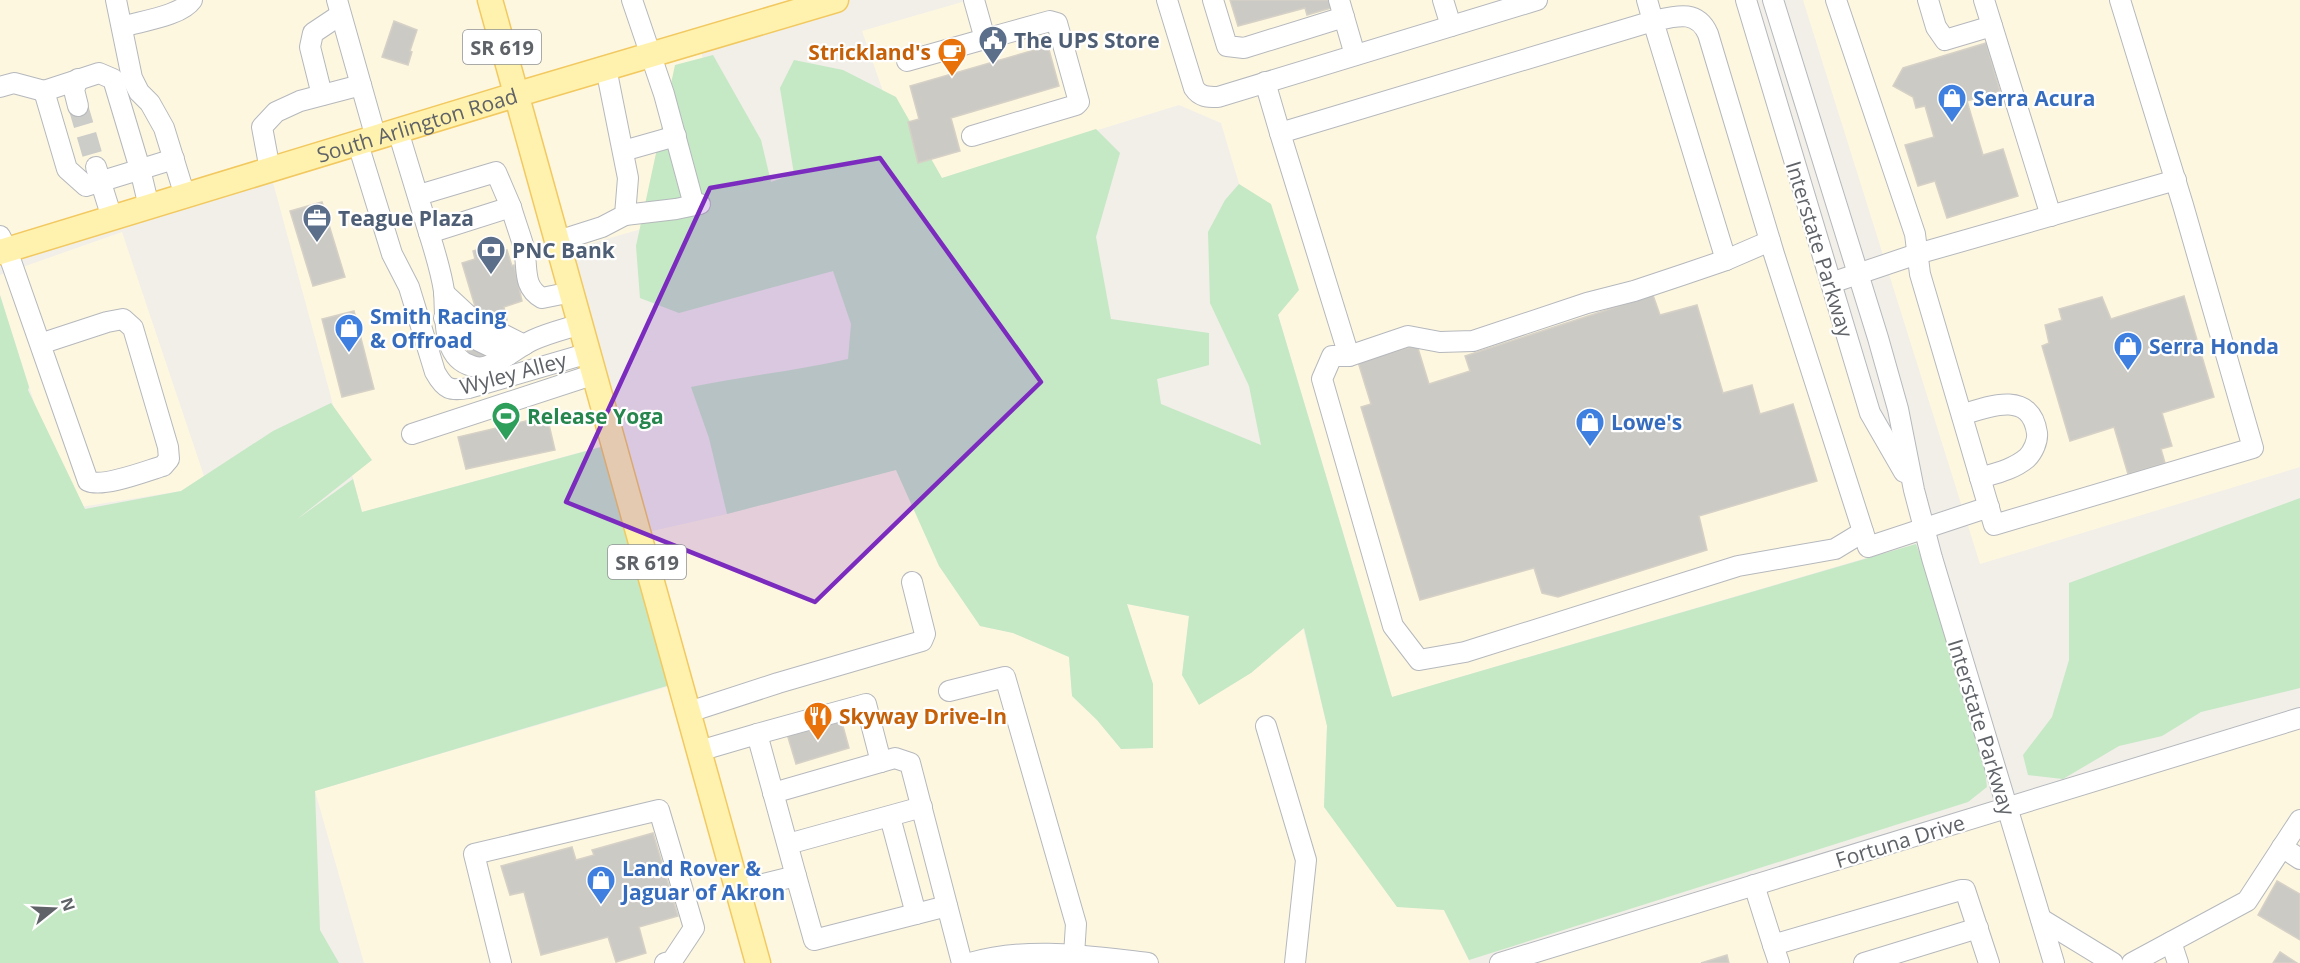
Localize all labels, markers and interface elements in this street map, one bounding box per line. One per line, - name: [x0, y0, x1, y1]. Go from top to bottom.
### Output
- public building icon: The UPS Store: [977, 24, 1009, 66]
- place label: The UPS Store: [1014, 26, 1160, 54]
- road number: SR 619: [463, 30, 541, 64]
- cafe icon: Strickland's: [936, 36, 968, 78]
- place label: Strickland's: [808, 38, 931, 66]
- street label: South Arlington Road: [313, 81, 521, 169]
- shop icon: Serra Acura: [1936, 82, 1968, 124]
- place label: Serra Acura: [1973, 84, 2096, 112]
- street label: Interstate Parkway: [1780, 157, 1860, 341]
- office icon: Teague Plaza: [301, 202, 333, 244]
- place label: Teague Plaza: [338, 204, 474, 232]
- bank icon: PNC Bank: [475, 234, 507, 276]
- place label: PNC Bank: [512, 236, 616, 264]
- place label: Smith Racing & Offroad: [370, 302, 507, 354]
- shop icon: Smith Racing & Offroad: [333, 312, 365, 354]
- shop icon: Serra Honda: [2112, 330, 2144, 372]
- place label: Serra Honda: [2149, 332, 2279, 360]
- street label: Wyley Alley: [457, 345, 570, 401]
- sports icon: Release Yoga: [490, 400, 522, 442]
- place label: Release Yoga: [527, 402, 664, 430]
- shop icon: Lowe's: [1574, 406, 1606, 448]
- place label: Lowe's: [1611, 408, 1682, 436]
- road number: SR 619: [608, 545, 686, 579]
- street label: Interstate Parkway: [1942, 635, 2022, 819]
- restaurant icon: Skyway Drive-In: [802, 700, 834, 742]
- place label: Skyway Drive-In: [839, 702, 1007, 730]
- street label: Fortuna Drive: [1832, 808, 1968, 874]
- place label: Land Rover & Jaguar of Akron: [620, 854, 785, 906]
- shop icon: Land Rover & Jaguar of Akron: [585, 864, 617, 906]
- north arrow: [24, 879, 84, 939]
- text: N: [56, 895, 81, 914]

